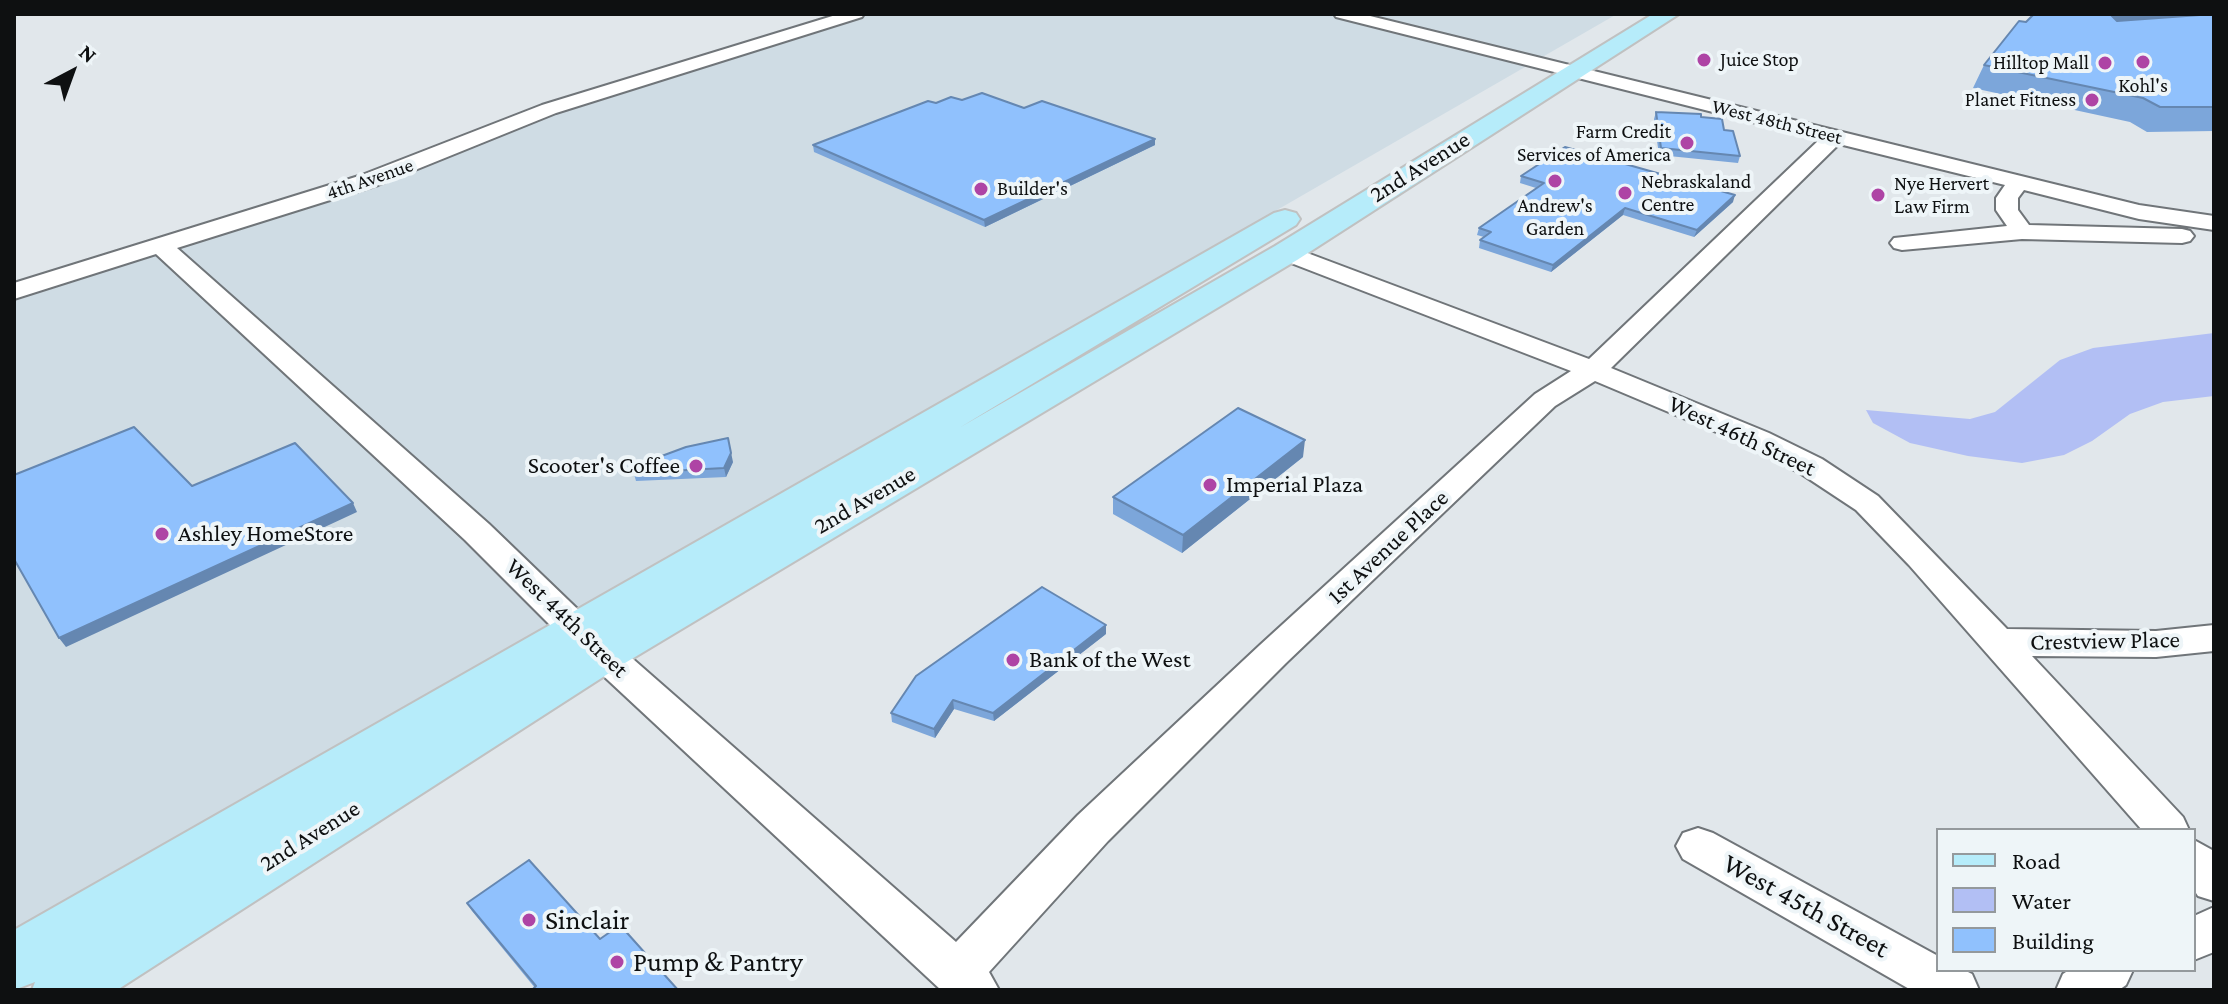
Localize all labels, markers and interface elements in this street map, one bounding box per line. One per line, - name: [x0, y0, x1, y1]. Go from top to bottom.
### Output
- north arrow: [32, 32, 112, 112]
- text: N: [74, 39, 102, 68]
- place label: Juice Stop: [1720, 48, 1799, 72]
- marker: Juice Stop: [1695, 51, 1713, 69]
- place label: Hilltop Mall: [1993, 51, 2089, 75]
- marker: Kohl's: [2134, 53, 2152, 71]
- marker: Hilltop Mall: [2096, 54, 2114, 72]
- place label: Kohl's: [2118, 74, 2168, 98]
- place label: Planet Fitness: [1965, 88, 2076, 112]
- marker: Planet Fitness: [2083, 91, 2101, 109]
- street label: West 48th Street: [1709, 94, 1845, 150]
- place label: Farm Credit Services of America: [1517, 120, 1671, 167]
- street label: 2nd Avenue: [1365, 125, 1475, 209]
- marker: Farm Credit Services of America: [1678, 134, 1696, 152]
- street label: 4th Avenue: [323, 153, 417, 205]
- place label: Nebraskaland Centre: [1641, 170, 1751, 217]
- marker: Andrew's Garden: [1546, 172, 1564, 190]
- place label: Nye Hervert Law Firm: [1894, 172, 1989, 219]
- place label: Builder's: [997, 177, 1068, 201]
- marker: Builder's: [972, 180, 990, 198]
- marker: Nebraskaland Centre: [1616, 184, 1634, 202]
- marker: Nye Hervert Law Firm: [1869, 186, 1887, 204]
- place label: Andrew's Garden: [1517, 194, 1593, 241]
- street label: West 46th Street: [1664, 389, 1820, 483]
- place label: Scooter's Coffee: [528, 452, 680, 480]
- marker: Scooter's Coffee: [687, 457, 705, 475]
- street label: 2nd Avenue: [809, 459, 921, 541]
- place label: Imperial Plaza: [1226, 471, 1363, 499]
- marker: Imperial Plaza: [1201, 476, 1219, 494]
- street label: 1st Avenue Place: [1322, 484, 1454, 610]
- place label: Ashley HomeStore: [178, 520, 353, 548]
- marker: Ashley HomeStore: [153, 525, 171, 543]
- street label: West 44th Street: [500, 552, 634, 684]
- street label: Crestview Place: [2030, 625, 2180, 657]
- place label: Bank of the West: [1029, 646, 1190, 674]
- marker: Bank of the West: [1004, 651, 1022, 669]
- street label: 2nd Avenue: [255, 794, 365, 878]
- legend: [1936, 828, 2196, 972]
- street label: West 45th Street: [1717, 847, 1895, 965]
- text: Road: [2012, 847, 2061, 874]
- text: Water: [2012, 887, 2071, 914]
- place label: Sinclair: [545, 903, 630, 937]
- marker: Sinclair: [520, 911, 538, 929]
- text: Building: [2012, 927, 2094, 954]
- place label: Pump & Pantry: [633, 945, 803, 979]
- marker: Pump & Pantry: [608, 953, 626, 971]

